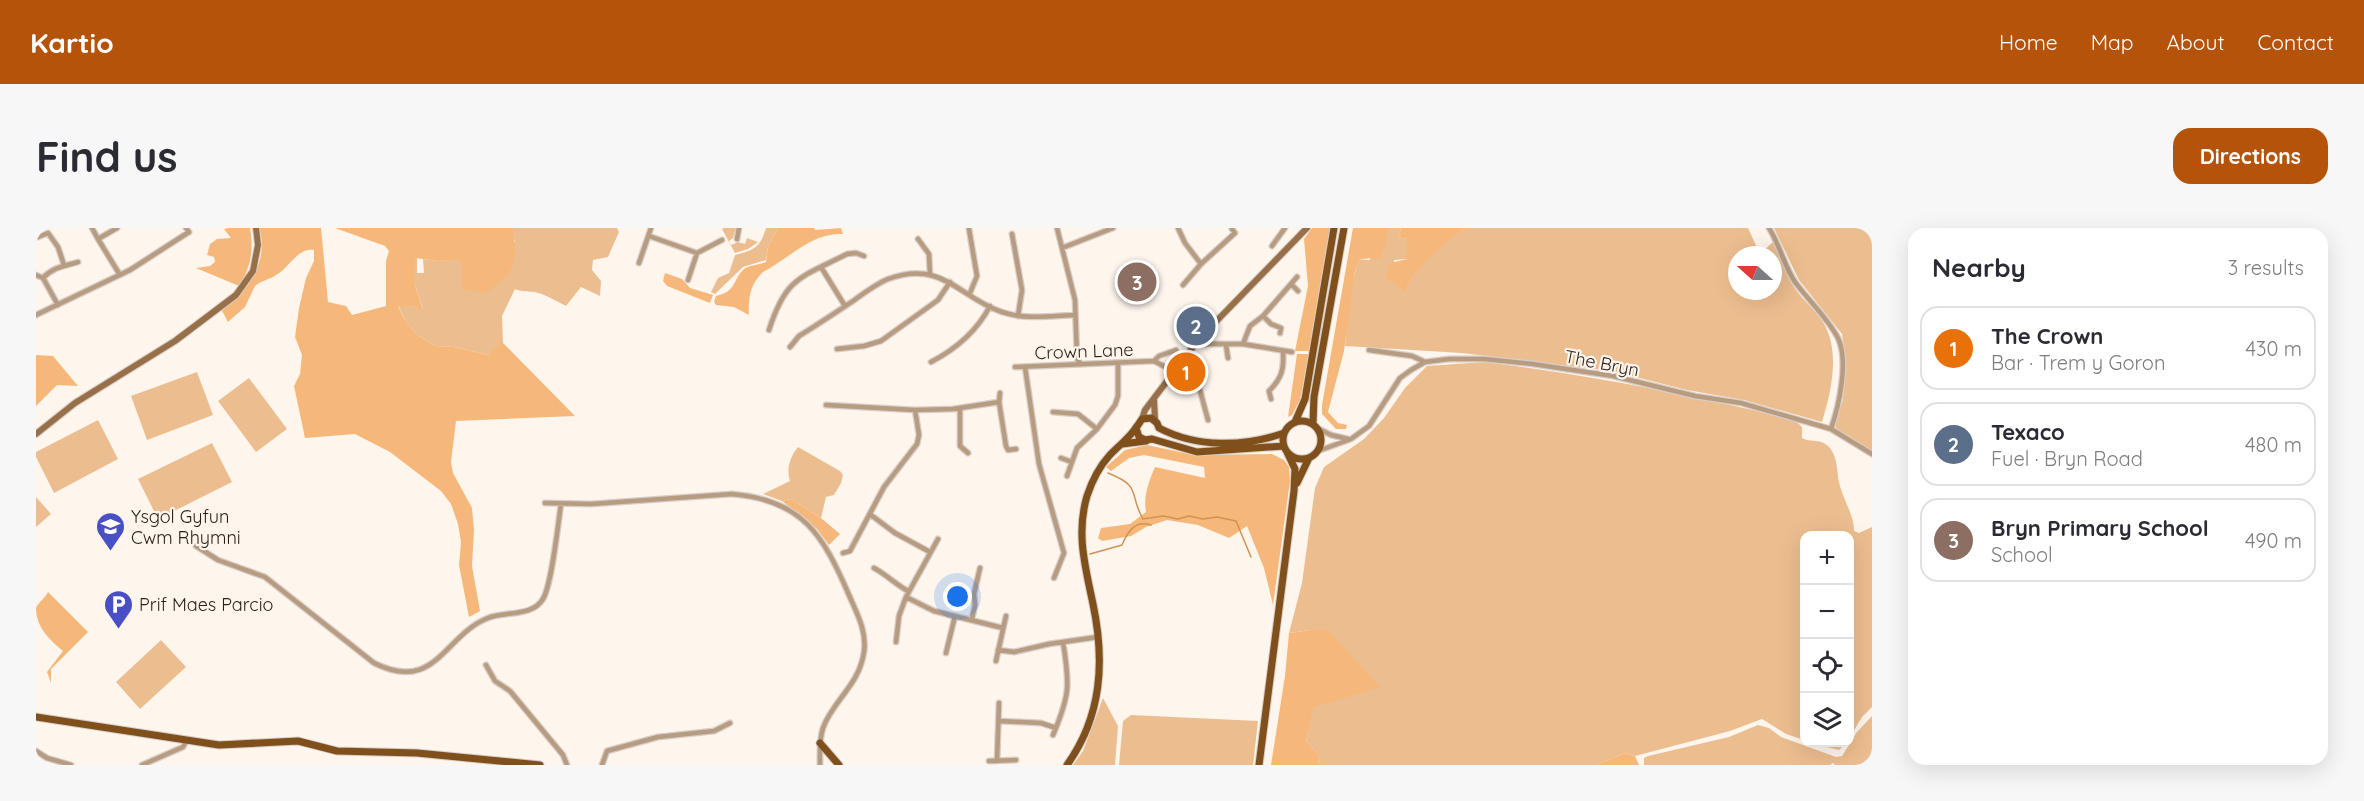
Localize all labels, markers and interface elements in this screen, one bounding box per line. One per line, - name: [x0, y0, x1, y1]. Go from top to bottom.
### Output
- text: Kartio: [30, 25, 114, 60]
- text: Home: [1999, 29, 2058, 55]
- text: Map: [2091, 29, 2134, 55]
- text: About: [2167, 29, 2225, 55]
- text: Contact: [2258, 29, 2334, 55]
- button: Directions: [2173, 128, 2328, 184]
- text: Find us: [36, 130, 178, 183]
- north arrow: [1728, 246, 1782, 300]
- text: Nearby: [1932, 251, 2026, 284]
- text: 3 results: [2228, 255, 2304, 280]
- pin: 3: [1118, 260, 1156, 304]
- pin: 2: [1176, 304, 1216, 348]
- text: The Crown: [1991, 322, 2103, 350]
- text: 1: [1950, 336, 1957, 361]
- text: 430 m: [2245, 336, 2302, 361]
- street label: Crown Lane: [1034, 338, 1134, 364]
- street label: The Bryn: [1563, 345, 1641, 381]
- pin: 1: [1166, 350, 1206, 394]
- text: Bar · Trem y Goron: [1991, 350, 2166, 375]
- text: Texaco: [1991, 418, 2065, 446]
- text: 2: [1948, 432, 1959, 457]
- text: 480 m: [2245, 432, 2302, 457]
- text: Fuel · Bryn Road: [1991, 446, 2143, 471]
- place label: Ysgol Gyfun Cwm Rhymni: [131, 505, 241, 549]
- school or university icon: Ysgol Gyfun Cwm Rhymni: [94, 510, 126, 552]
- text: Bryn Primary School: [1991, 514, 2209, 542]
- text: 3: [1948, 528, 1959, 553]
- text: 490 m: [2245, 528, 2302, 553]
- map controls: [1800, 531, 1854, 747]
- button: +: [1800, 531, 1854, 585]
- text: School: [1991, 542, 2053, 567]
- your location: [943, 582, 972, 611]
- button: −: [1800, 585, 1854, 639]
- parking icon: Prif Maes Parcio: [102, 588, 134, 630]
- place label: Prif Maes Parcio: [139, 593, 273, 616]
- button: locate: [1800, 639, 1854, 693]
- button: layers: [1800, 693, 1854, 747]

